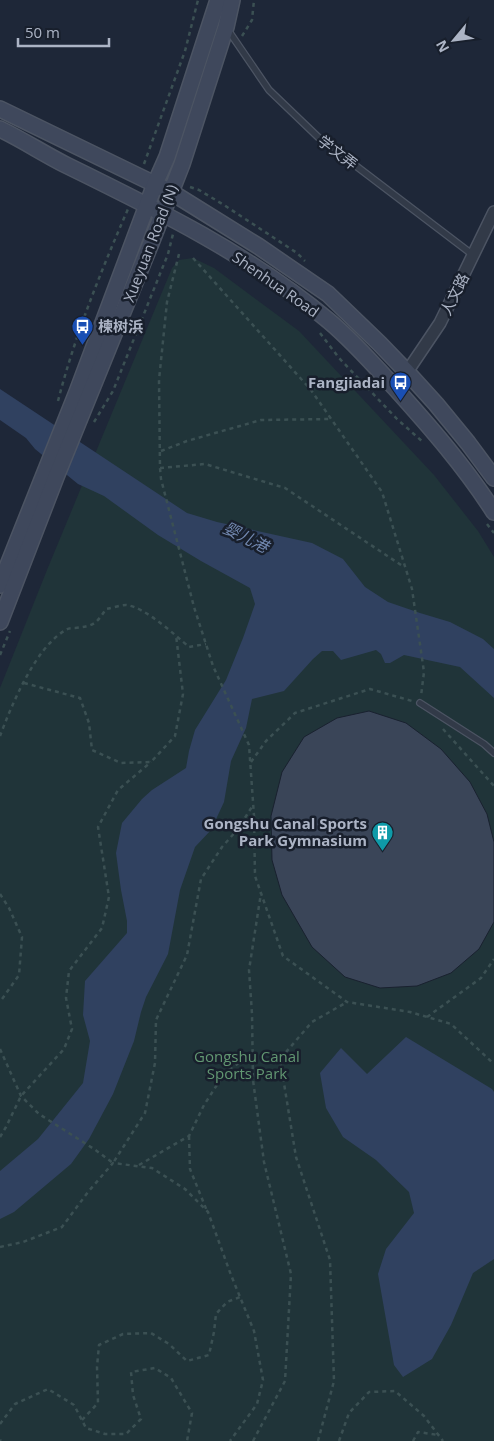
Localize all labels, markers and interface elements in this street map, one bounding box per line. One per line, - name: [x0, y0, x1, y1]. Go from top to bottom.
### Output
- scale bar: [18, 15, 109, 47]
- north arrow: [429, 15, 479, 65]
- text: 50 m: [25, 22, 60, 42]
- text: N: [431, 37, 453, 56]
- street label: 学文弄: [314, 130, 362, 174]
- street label: Xueyuan Road (N): [118, 181, 182, 305]
- street label: Shenhua Road: [229, 247, 323, 321]
- street label: 人文路: [435, 269, 473, 319]
- bus stop icon: 楝树浜: [70, 314, 94, 345]
- place label: 楝树浜: [98, 316, 143, 336]
- bus stop icon: Fangjiadai: [389, 370, 413, 401]
- place label: Fangjiadai: [308, 372, 385, 392]
- water label: 婴儿港: [220, 517, 274, 558]
- place label: Gongshu Canal Sports Park Gymnasium: [204, 813, 367, 850]
- building icon: Gongshu Canal Sports Park Gymnasium: [371, 820, 395, 851]
- park label: Gongshu Canal Sports Park: [194, 1046, 300, 1083]

